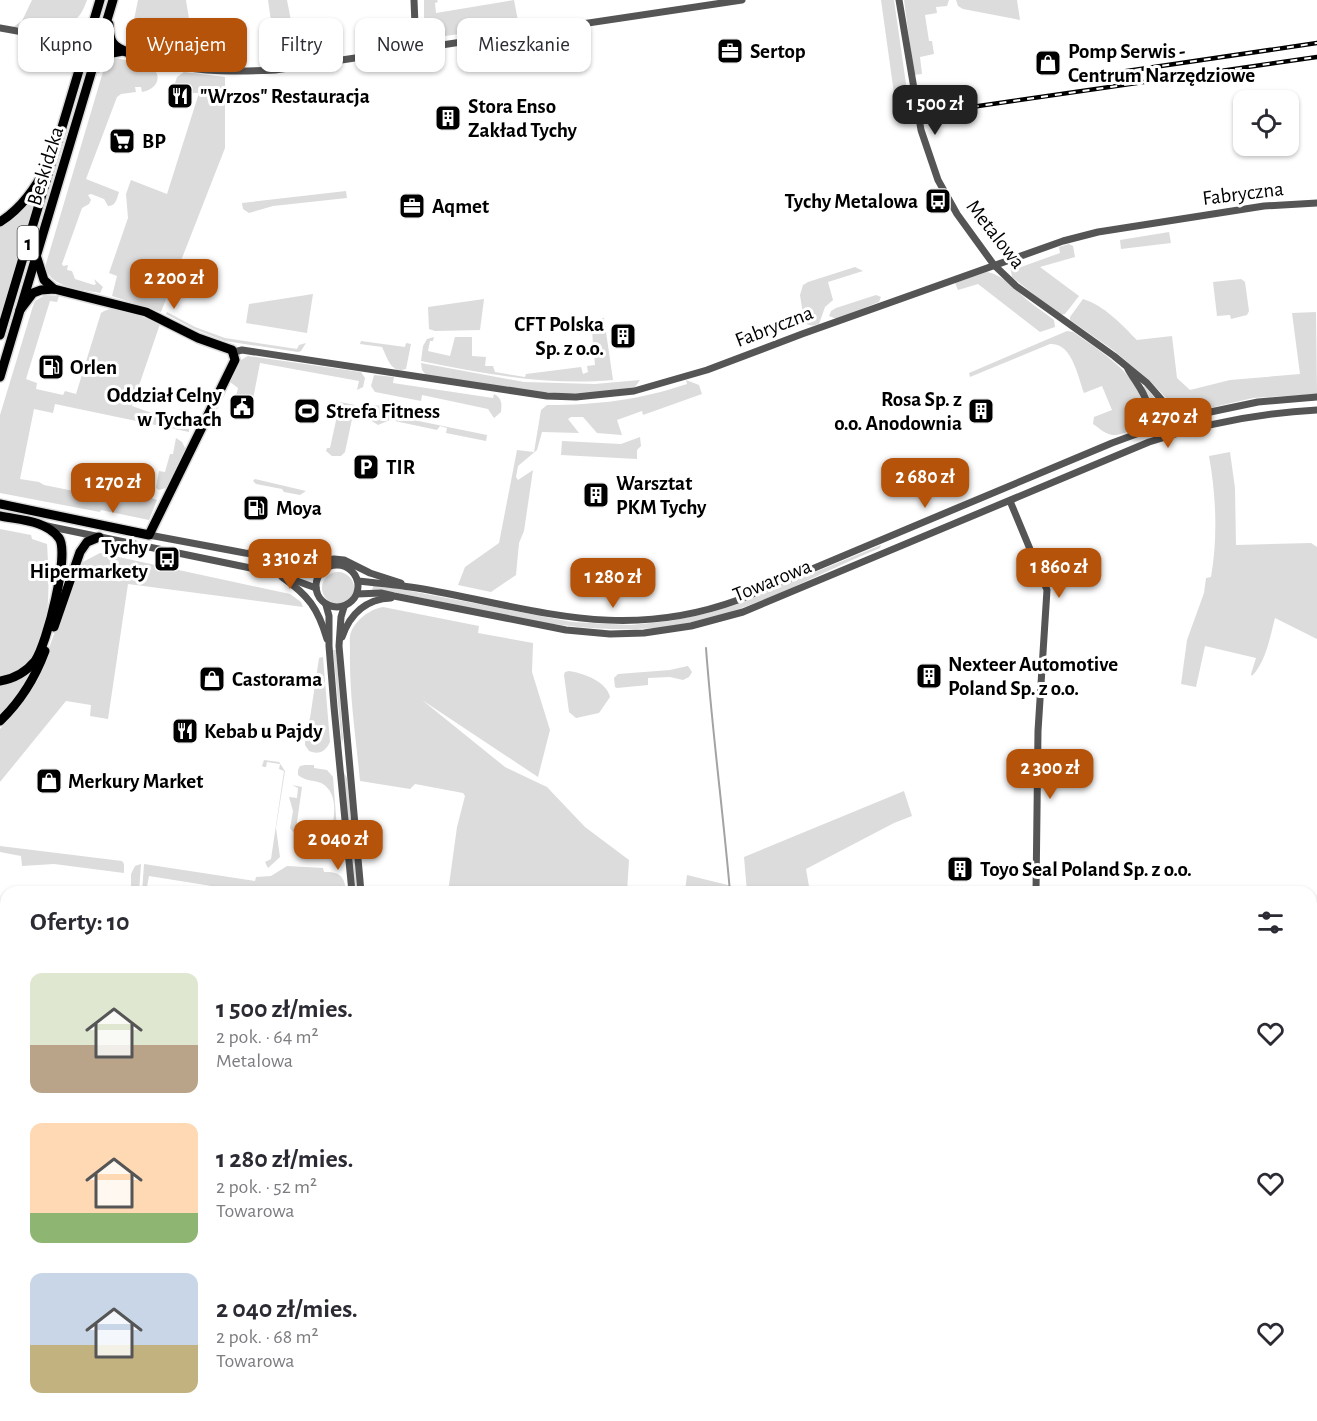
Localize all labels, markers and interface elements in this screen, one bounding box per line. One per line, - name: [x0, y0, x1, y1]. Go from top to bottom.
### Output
- chip: Kupno: [18, 18, 114, 72]
- chip: Wynajem: [126, 18, 247, 72]
- chip: Filtry: [259, 18, 343, 72]
- chip: Nowe: [355, 18, 445, 72]
- chip: Mieszkanie: [457, 18, 591, 72]
- office icon: Sertop: [715, 36, 745, 66]
- place label: Sertop: [750, 41, 806, 62]
- place label: Pomp Serwis - Centrum Narzędziowe: [1068, 41, 1255, 86]
- shop icon: Pomp Serwis - Centrum Narzędziowe: [1033, 48, 1063, 78]
- restaurant icon: "Wrzos" Restauracja: [165, 81, 195, 111]
- pin: 1 500 zł: [873, 85, 997, 136]
- place label: "Wrzos" Restauracja: [200, 86, 370, 107]
- map controls: [1233, 90, 1299, 156]
- button: locate: [1233, 90, 1299, 156]
- text: 1 500 zł: [907, 94, 963, 114]
- place label: Stora Enso Zakład Tychy: [468, 96, 578, 141]
- building icon: Stora Enso Zakład Tychy: [433, 103, 463, 133]
- street label: Beskidzka: [24, 124, 68, 208]
- supermarket icon: BP: [107, 126, 137, 156]
- place label: BP: [142, 131, 166, 152]
- street label: Fabryczna: [1201, 178, 1285, 209]
- bus stop icon: Tychy Metalowa: [923, 186, 953, 216]
- office icon: Aqmet: [397, 191, 427, 221]
- place label: Tychy Metalowa: [785, 191, 918, 212]
- place label: Aqmet: [432, 196, 489, 217]
- street label: Metalowa: [962, 196, 1029, 273]
- road number: 1: [18, 226, 38, 260]
- pin: 2 200 zł: [112, 259, 236, 310]
- text: 2 200 zł: [144, 268, 204, 288]
- street label: Fabryczna: [732, 302, 816, 351]
- place label: CFT Polska Sp. z o.o.: [514, 314, 604, 359]
- building icon: CFT Polska Sp. z o.o.: [608, 321, 638, 351]
- fuel station icon: Orlen: [36, 352, 66, 382]
- place label: Orlen: [70, 357, 117, 378]
- place label: Oddział Celny w Tychach: [107, 385, 223, 430]
- place label: Rosa Sp. z o.o. Anodownia: [834, 389, 962, 434]
- public building icon: Oddział Celny w Tychach: [227, 392, 257, 422]
- sports icon: Strefa Fitness: [292, 396, 322, 426]
- building icon: Rosa Sp. z o.o. Anodownia: [966, 396, 996, 426]
- pin: 4 270 zł: [1106, 398, 1230, 449]
- place label: Strefa Fitness: [326, 401, 440, 422]
- text: 4 270 zł: [1139, 407, 1197, 427]
- parking icon: TIR: [351, 452, 381, 482]
- place label: TIR: [386, 457, 415, 478]
- pin: 2 680 zł: [863, 458, 987, 509]
- pin: 1 270 zł: [51, 463, 175, 514]
- text: 2 680 zł: [895, 467, 955, 487]
- text: 1 270 zł: [85, 472, 141, 492]
- place label: Warsztat PKM Tychy: [616, 473, 707, 518]
- building icon: Warsztat PKM Tychy: [581, 480, 611, 510]
- fuel station icon: Moya: [241, 493, 271, 523]
- place label: Moya: [276, 498, 322, 519]
- place label: Tychy Hipermarkety: [29, 537, 149, 582]
- pin: 3 310 zł: [228, 539, 352, 590]
- bus stop icon: Tychy Hipermarkety: [152, 544, 182, 574]
- text: 3 310 zł: [262, 548, 318, 568]
- pin: 1 860 zł: [997, 548, 1121, 599]
- street label: Towarowa: [730, 555, 815, 606]
- text: 1 860 zł: [1030, 557, 1088, 577]
- pin: 1 280 zł: [551, 558, 675, 609]
- text: 1 280 zł: [584, 567, 642, 587]
- place label: Nexteer Automotive Poland Sp. z o.o.: [948, 654, 1118, 699]
- building icon: Nexteer Automotive Poland Sp. z o.o.: [914, 661, 944, 691]
- shop icon: Castorama: [197, 664, 227, 694]
- place label: Castorama: [232, 669, 322, 690]
- restaurant icon: Kebab u Pajdy: [170, 716, 200, 746]
- place label: Kebab u Pajdy: [204, 721, 323, 742]
- pin: 2 300 zł: [988, 749, 1112, 800]
- text: 2 300 zł: [1020, 758, 1080, 778]
- shop icon: Merkury Market: [34, 766, 64, 796]
- place label: Merkury Market: [68, 771, 203, 792]
- pin: 2 040 zł: [276, 820, 400, 871]
- text: 2 040 zł: [308, 829, 368, 849]
- building icon: Toyo Seal Poland Sp. z o.o.: [945, 854, 975, 884]
- place label: Toyo Seal Poland Sp. z o.o.: [980, 859, 1192, 880]
- icon: filters: [1254, 906, 1287, 939]
- text: Oferty: 10: [30, 909, 130, 935]
- text: 1 500 zł/mies.: [216, 996, 353, 1022]
- icon: home: [78, 997, 150, 1069]
- icon: heart: [1254, 1017, 1287, 1050]
- text: 2 pok. · 64 m²: [216, 1027, 319, 1047]
- text: Metalowa: [216, 1051, 293, 1071]
- text: 1 280 zł/mies.: [216, 1146, 353, 1172]
- icon: home: [78, 1147, 150, 1219]
- icon: heart: [1254, 1167, 1287, 1200]
- text: 2 pok. · 52 m²: [216, 1177, 317, 1197]
- text: Towarowa: [216, 1201, 295, 1221]
- text: 2 040 zł/mies.: [216, 1296, 358, 1322]
- icon: home: [78, 1297, 150, 1369]
- icon: heart: [1254, 1317, 1287, 1350]
- text: 2 pok. · 68 m²: [216, 1327, 318, 1347]
- text: Towarowa: [216, 1351, 295, 1371]

